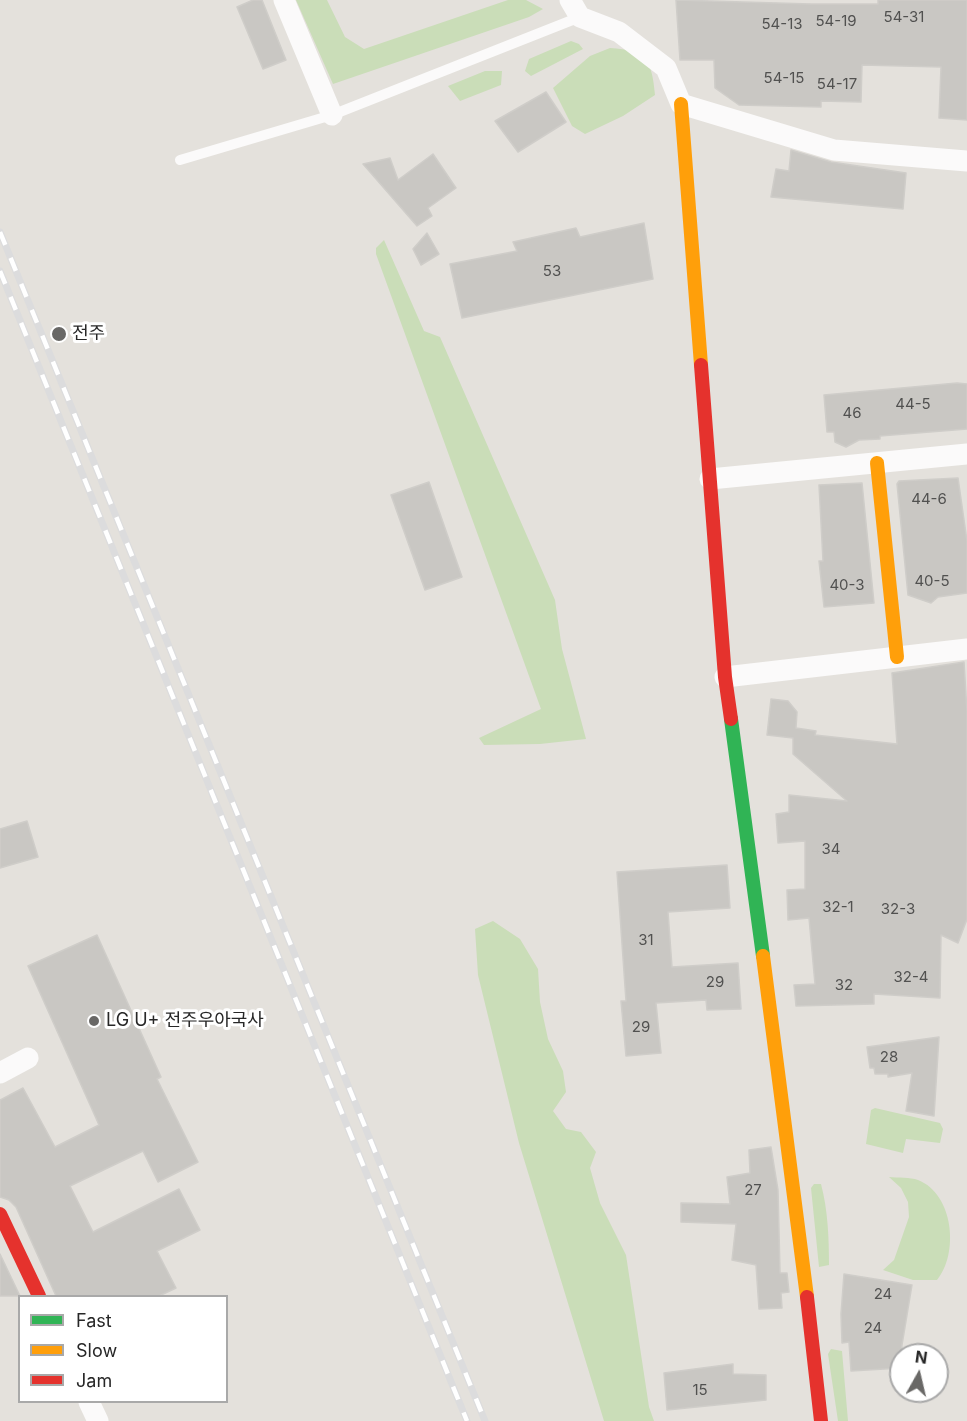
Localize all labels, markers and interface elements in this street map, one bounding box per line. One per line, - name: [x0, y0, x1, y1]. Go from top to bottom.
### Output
- house number: 54-31: [884, 8, 924, 26]
- house number: 54-19: [815, 12, 857, 30]
- house number: 54-13: [761, 15, 803, 33]
- house number: 54-15: [764, 69, 804, 87]
- house number: 54-17: [817, 75, 857, 93]
- house number: 53: [543, 262, 561, 280]
- place label: 전주: [72, 323, 105, 345]
- marker: 전주: [50, 325, 68, 343]
- house number: 44-5: [895, 395, 931, 413]
- house number: 46: [843, 404, 861, 422]
- house number: 44-6: [911, 490, 947, 508]
- house number: 40-5: [914, 572, 950, 590]
- house number: 40-3: [829, 576, 865, 594]
- house number: 34: [822, 840, 840, 858]
- house number: 32-1: [822, 898, 854, 916]
- house number: 32-3: [881, 900, 915, 918]
- house number: 31: [638, 931, 654, 949]
- house number: 32-4: [893, 968, 929, 986]
- house number: 29: [706, 973, 724, 991]
- house number: 32: [835, 976, 853, 994]
- place label: LG U+ 전주우아국사: [106, 1010, 264, 1032]
- marker: LG U+ 전주우아국사: [87, 1014, 101, 1028]
- house number: 29: [632, 1018, 650, 1036]
- house number: 28: [880, 1048, 898, 1066]
- house number: 27: [744, 1181, 762, 1199]
- house number: 24: [874, 1285, 892, 1303]
- legend: [18, 1295, 228, 1403]
- text: Fast: [76, 1310, 112, 1331]
- house number: 24: [864, 1319, 882, 1337]
- text: Slow: [76, 1340, 117, 1361]
- north arrow: [889, 1343, 949, 1403]
- text: N: [914, 1346, 929, 1368]
- text: Jam: [76, 1370, 112, 1391]
- house number: 15: [692, 1381, 708, 1399]

